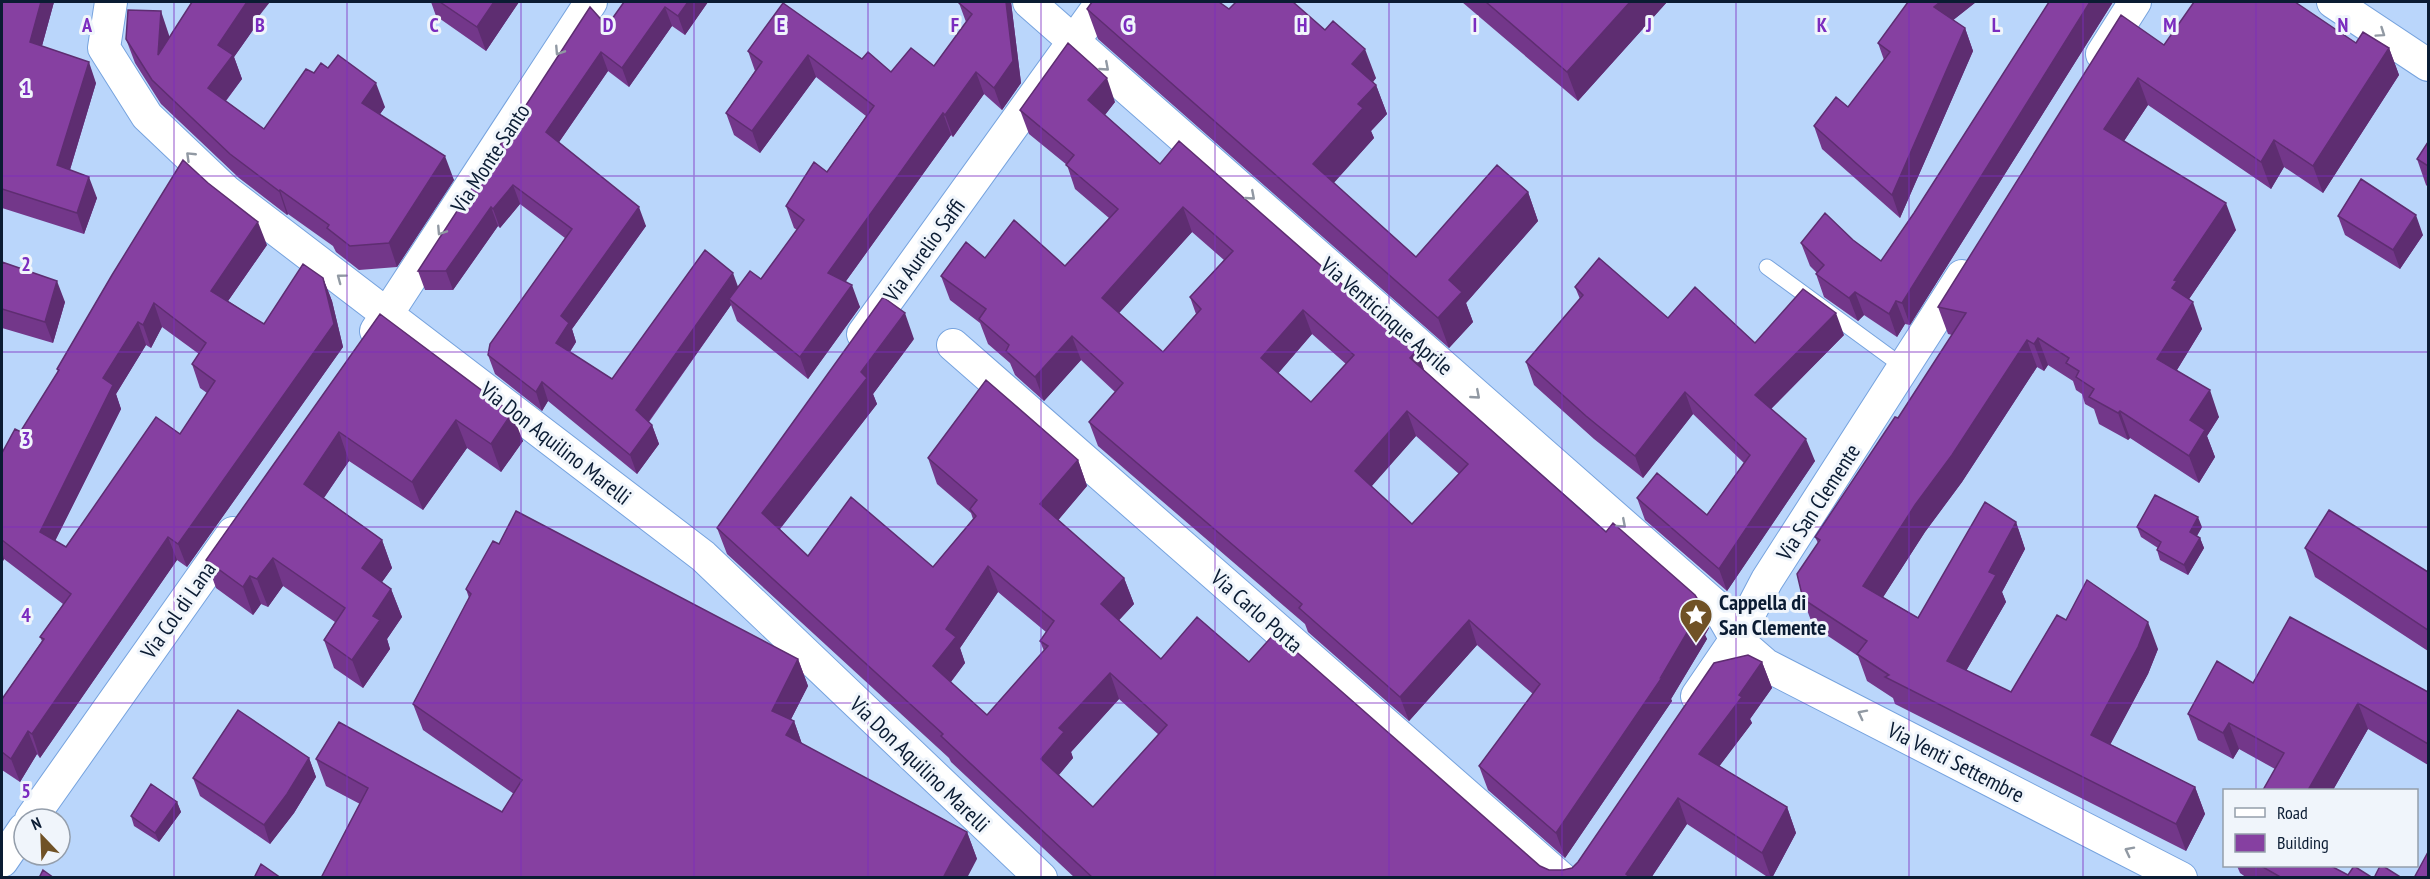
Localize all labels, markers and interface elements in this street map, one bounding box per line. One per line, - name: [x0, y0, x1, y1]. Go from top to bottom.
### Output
- text: A: [81, 12, 93, 38]
- text: B: [255, 12, 265, 38]
- text: C: [429, 12, 439, 38]
- text: D: [603, 12, 614, 38]
- text: E: [777, 12, 785, 38]
- text: F: [951, 12, 959, 38]
- text: G: [1123, 12, 1133, 38]
- text: H: [1297, 12, 1307, 38]
- text: I: [1473, 12, 1477, 38]
- text: J: [1645, 12, 1652, 38]
- text: K: [1817, 12, 1828, 38]
- text: L: [1992, 12, 2001, 38]
- text: M: [2163, 12, 2177, 38]
- text: N: [2338, 12, 2348, 38]
- one-way arrow: [2374, 26, 2385, 37]
- one-way arrow: [556, 44, 567, 55]
- one-way arrow: [1098, 60, 1109, 71]
- text: 1: [21, 75, 31, 101]
- street label: Via Monte Santo: [444, 98, 536, 219]
- one-way arrow: [186, 152, 196, 163]
- one-way arrow: [1245, 189, 1255, 200]
- street label: Via Aurelio Saffi: [877, 193, 971, 308]
- one-way arrow: [438, 225, 449, 236]
- street label: Via Venticinque Aprile: [1314, 250, 1459, 381]
- text: 2: [21, 251, 31, 277]
- one-way arrow: [337, 275, 348, 286]
- street label: Via Don Aquilino Marelli: [474, 375, 637, 511]
- one-way arrow: [1469, 387, 1480, 398]
- text: 3: [21, 426, 31, 452]
- street label: Via San Clemente: [1769, 438, 1866, 566]
- one-way arrow: [1615, 517, 1626, 528]
- street label: Via Col di Lana: [134, 556, 222, 665]
- street label: Via Carlo Porta: [1205, 563, 1309, 658]
- place label: Cappella di San Clemente: [1719, 588, 1826, 641]
- place icon: Cappella di San Clemente: [1678, 597, 1714, 644]
- text: 4: [21, 602, 31, 628]
- street label: Via Don Aquilino Marelli: [843, 689, 996, 838]
- one-way arrow: [1858, 710, 1869, 722]
- street label: Via Venti Settembre: [1882, 715, 2029, 808]
- text: 5: [21, 778, 31, 804]
- legend: [2223, 789, 2418, 867]
- text: Road: [2277, 801, 2308, 824]
- north arrow: [12, 807, 72, 867]
- text: N: [28, 812, 44, 834]
- text: Building: [2277, 831, 2329, 854]
- one-way arrow: [2125, 847, 2136, 858]

